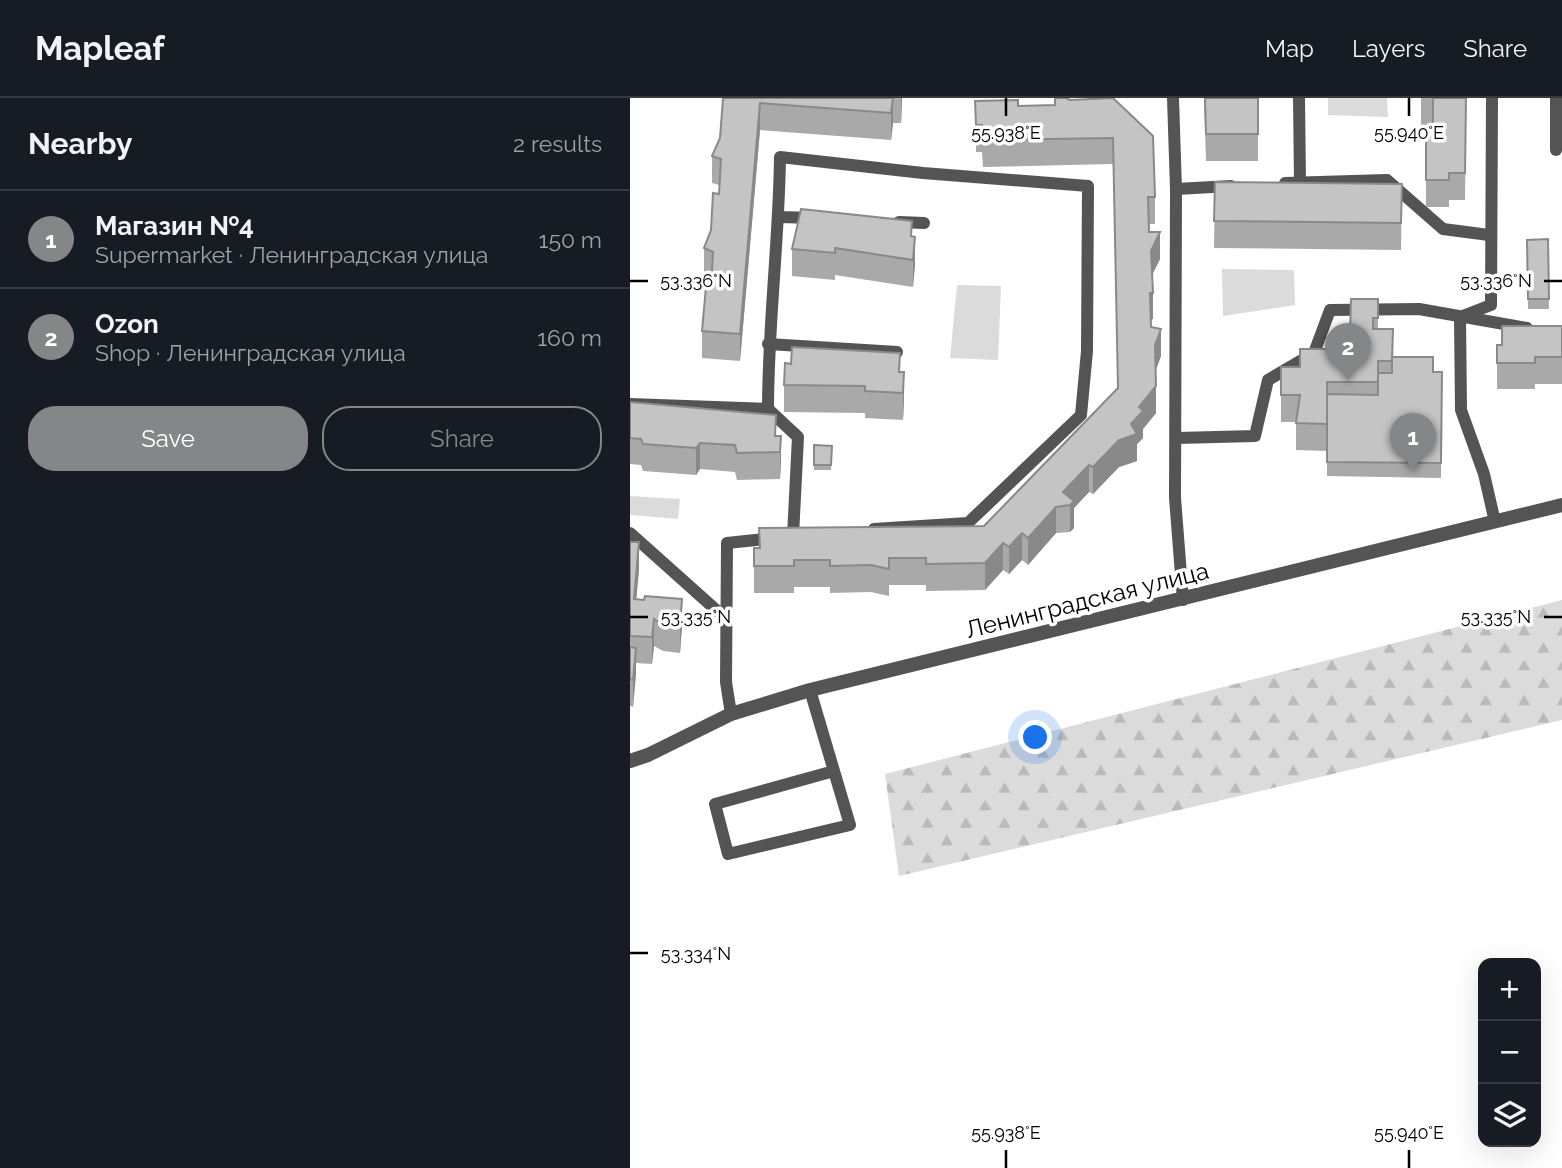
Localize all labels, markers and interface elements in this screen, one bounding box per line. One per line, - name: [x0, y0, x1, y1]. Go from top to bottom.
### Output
- text: Mapleaf: [35, 29, 165, 68]
- text: Map: [1265, 34, 1314, 63]
- text: Layers: [1352, 34, 1425, 63]
- text: Share: [1463, 34, 1527, 63]
- text: 55.938°E: [971, 122, 1041, 143]
- text: 55.940°E: [1374, 122, 1444, 143]
- text: Nearby: [28, 126, 132, 161]
- text: 2 results: [513, 130, 602, 157]
- text: Магазин №4: [95, 211, 254, 241]
- text: 1: [45, 226, 57, 253]
- text: 150 m: [539, 226, 602, 253]
- text: Supermarket · Ленинградская улица: [95, 241, 488, 268]
- text: 53.336°N: [660, 270, 732, 291]
- text: 53.336°N: [1460, 270, 1532, 291]
- text: Ozon: [95, 309, 159, 339]
- pin: 2: [1325, 323, 1371, 381]
- text: 2: [45, 324, 57, 351]
- text: 160 m: [537, 324, 602, 351]
- text: Shop · Ленинградская улица: [95, 339, 406, 366]
- button: Save: [28, 406, 308, 471]
- button: Share: [322, 406, 602, 471]
- pin: 1: [1390, 413, 1436, 471]
- street label: Ленинградская улица: [962, 556, 1212, 644]
- text: 53.335°N: [661, 606, 731, 627]
- text: 53.335°N: [1461, 606, 1531, 627]
- your location: [1018, 720, 1052, 754]
- text: 53.334°N: [661, 943, 731, 964]
- map controls: [1478, 958, 1541, 1147]
- button: +: [1478, 958, 1541, 1021]
- button: −: [1478, 1021, 1541, 1084]
- button: layers: [1478, 1084, 1541, 1147]
- text: 55.938°E: [971, 1122, 1041, 1143]
- text: 55.940°E: [1374, 1122, 1444, 1143]

